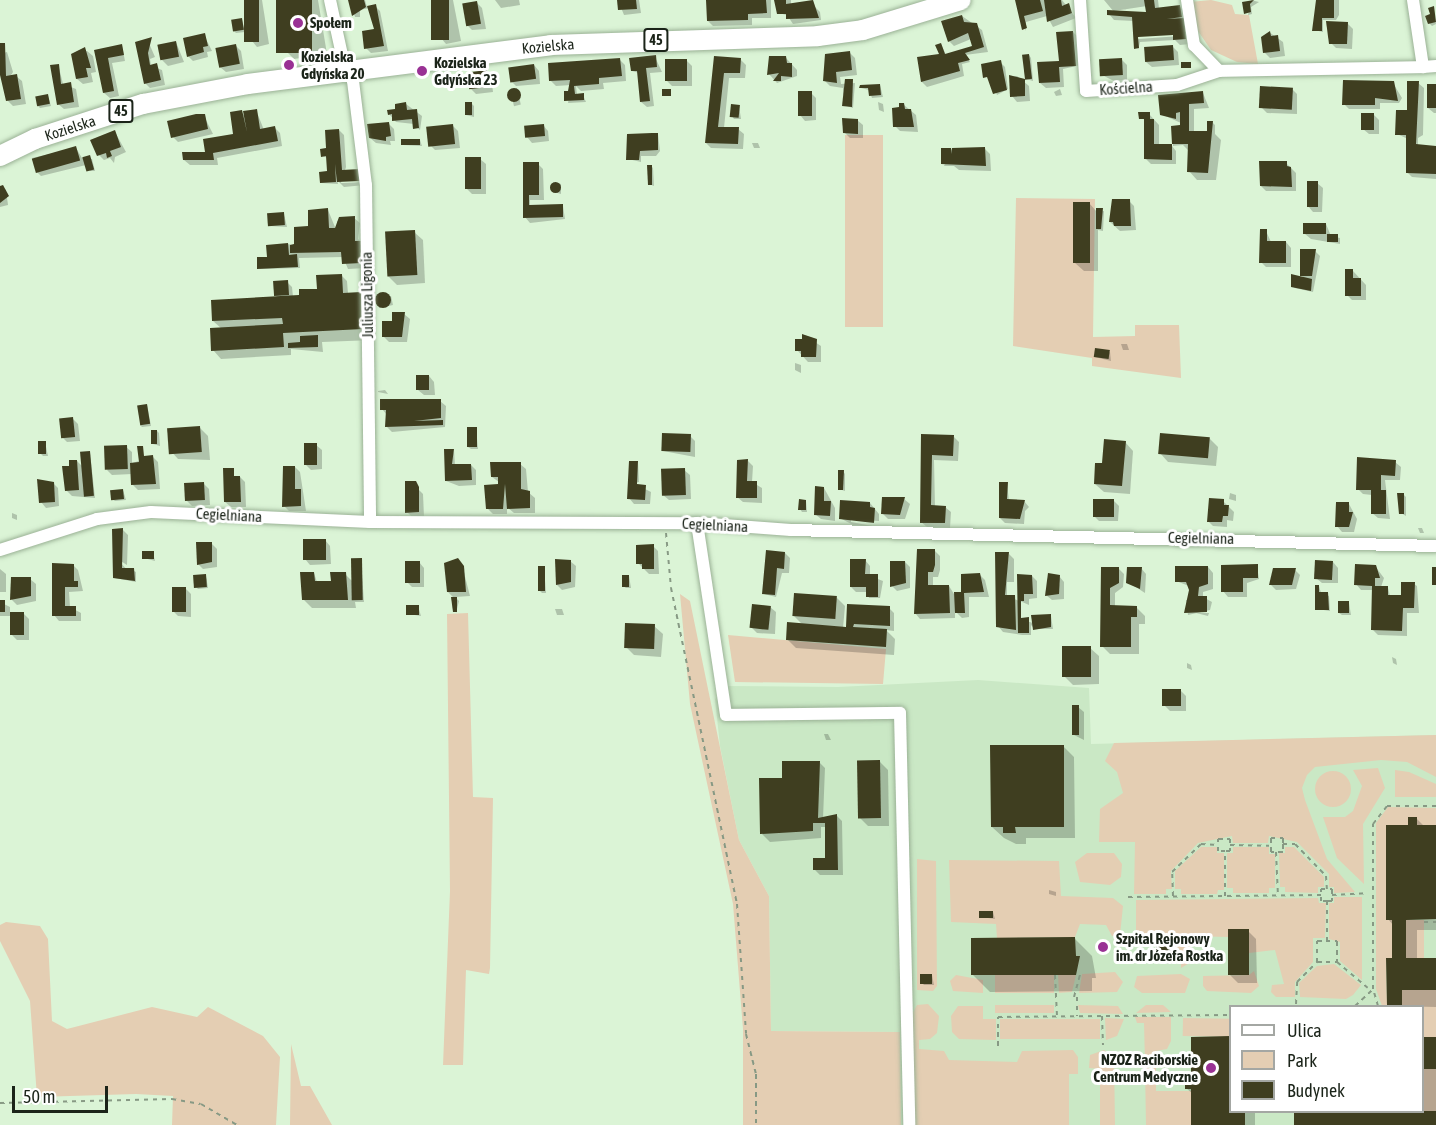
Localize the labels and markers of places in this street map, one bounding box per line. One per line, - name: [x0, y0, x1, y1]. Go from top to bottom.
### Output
- place label: Społem: [310, 14, 352, 32]
- marker: Społem: [291, 16, 305, 30]
- place label: Kozielska Gdyńska 20: [301, 47, 365, 82]
- place label: Kozielska Gdyńska 23: [434, 53, 498, 88]
- marker: Kozielska Gdyńska 20: [282, 58, 296, 72]
- marker: Kozielska Gdyńska 23: [415, 64, 429, 78]
- place label: Szpital Rejonowy im. dr Józefa Rostka: [1116, 929, 1223, 964]
- marker: Szpital Rejonowy im. dr Józefa Rostka: [1094, 938, 1112, 956]
- place label: NZOZ Raciborskie Centrum Medyczne: [1093, 1050, 1198, 1085]
- marker: NZOZ Raciborskie Centrum Medyczne: [1202, 1059, 1220, 1077]

